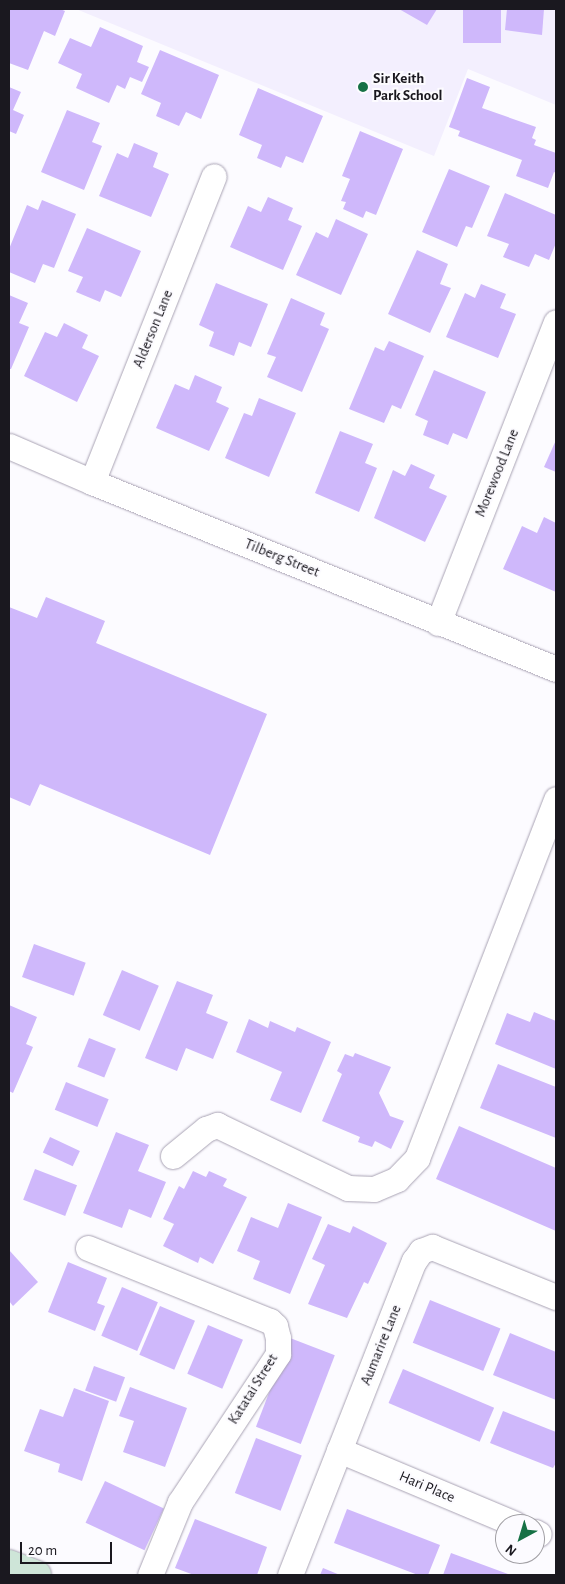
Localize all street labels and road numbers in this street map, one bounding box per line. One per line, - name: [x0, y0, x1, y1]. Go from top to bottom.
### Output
- street label: Alderson Lane: [129, 287, 177, 371]
- street label: Morewood Lane: [471, 426, 523, 520]
- street label: Tilberg Street: [242, 535, 322, 581]
- street label: Aumarire Lane: [357, 1302, 405, 1388]
- street label: Katatai Street: [224, 1350, 282, 1428]
- street label: Hari Place: [396, 1467, 458, 1507]

